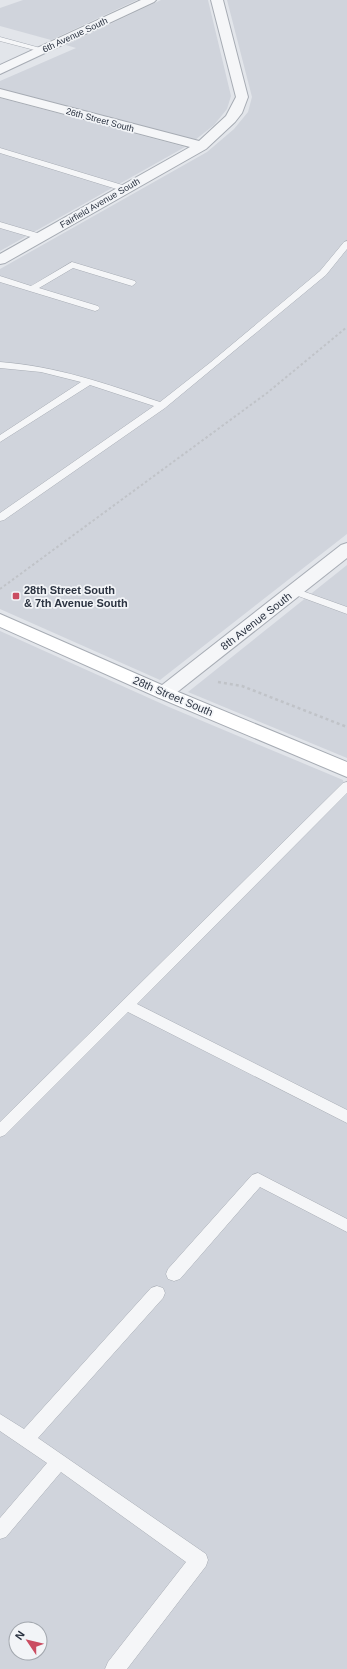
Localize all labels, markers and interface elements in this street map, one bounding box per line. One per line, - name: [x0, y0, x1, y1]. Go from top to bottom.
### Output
- street label: 6th Avenue South: [41, 15, 109, 55]
- street label: 26th Street South: [65, 106, 135, 134]
- street label: Fairfield Avenue South: [58, 176, 142, 230]
- place label: 28th Street South & 7th Avenue South: [24, 584, 128, 609]
- street label: 8th Avenue South: [218, 590, 294, 652]
- marker: 28th Street South & 7th Avenue South: [11, 591, 21, 601]
- street label: 28th Street South: [131, 674, 215, 718]
- north arrow: [8, 1621, 48, 1661]
- text: N: [13, 1629, 27, 1642]

